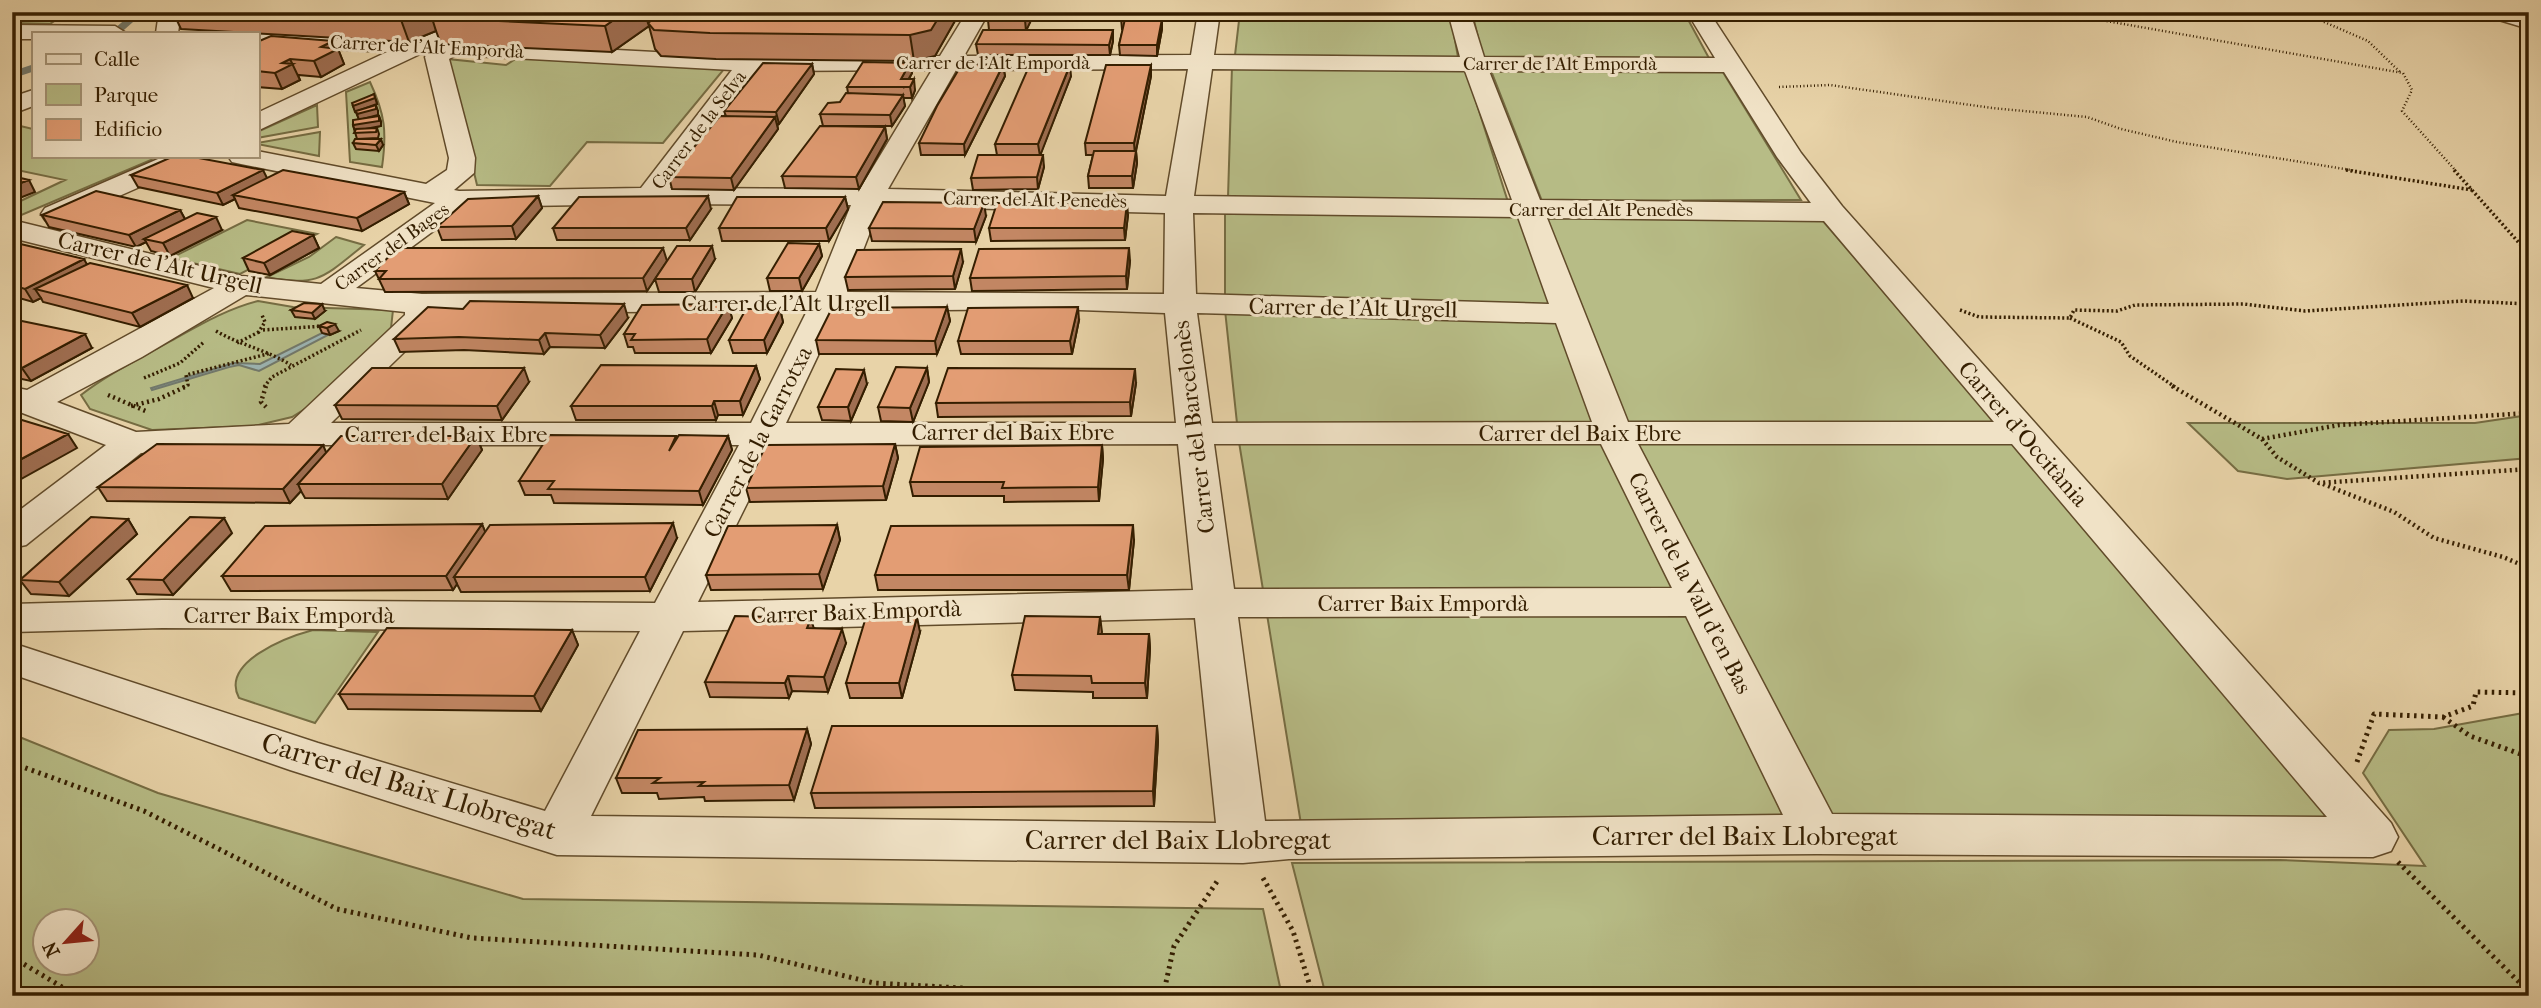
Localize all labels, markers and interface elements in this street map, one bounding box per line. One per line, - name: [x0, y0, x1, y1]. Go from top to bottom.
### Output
- street label: Carrer de l'Alt Empordà: [330, 31, 525, 63]
- legend: [32, 32, 259, 158]
- text: Calle: [94, 47, 140, 71]
- street label: Carrer de l'Alt Empordà: [896, 52, 1090, 74]
- street label: Carrer de l'Alt Empordà: [1463, 53, 1657, 75]
- street label: Carrer de la Selva: [647, 66, 751, 194]
- text: Parque: [94, 83, 158, 107]
- text: Edificio: [94, 117, 162, 141]
- street label: Carrer del Alt Penedès: [943, 187, 1127, 213]
- street label: Carrer del Bages: [331, 198, 453, 296]
- street label: Carrer del Alt Penedès: [1509, 199, 1693, 221]
- street label: Carrer de l'Alt Urgell: [55, 226, 265, 300]
- street label: Carrer de l'Alt Urgell: [682, 290, 891, 317]
- street label: Carrer de l'Alt Urgell: [1248, 293, 1458, 323]
- street label: Carrer del Barcelonès: [1168, 319, 1220, 535]
- street label: Carrer de la Garrotxa: [698, 341, 818, 542]
- street label: Carrer d'Occitània: [1953, 356, 2094, 513]
- street label: Carrer del Baix Ebre: [911, 419, 1115, 446]
- street label: Carrer del Baix Ebre: [1478, 420, 1682, 447]
- street label: Carrer del Baix Ebre: [344, 421, 548, 448]
- street label: Carrer de la Vall d'en Bas: [1622, 468, 1758, 698]
- street label: Carrer Baix Empordà: [1318, 590, 1529, 617]
- street label: Carrer Baix Empordà: [750, 595, 962, 629]
- street label: Carrer Baix Empordà: [184, 602, 395, 629]
- street label: Carrer del Baix Llobregat: [258, 725, 560, 847]
- street label: Carrer del Baix Llobregat: [1592, 819, 1898, 852]
- street label: Carrer del Baix Llobregat: [1025, 823, 1331, 856]
- north arrow: [32, 906, 102, 976]
- text: N: [38, 937, 65, 961]

